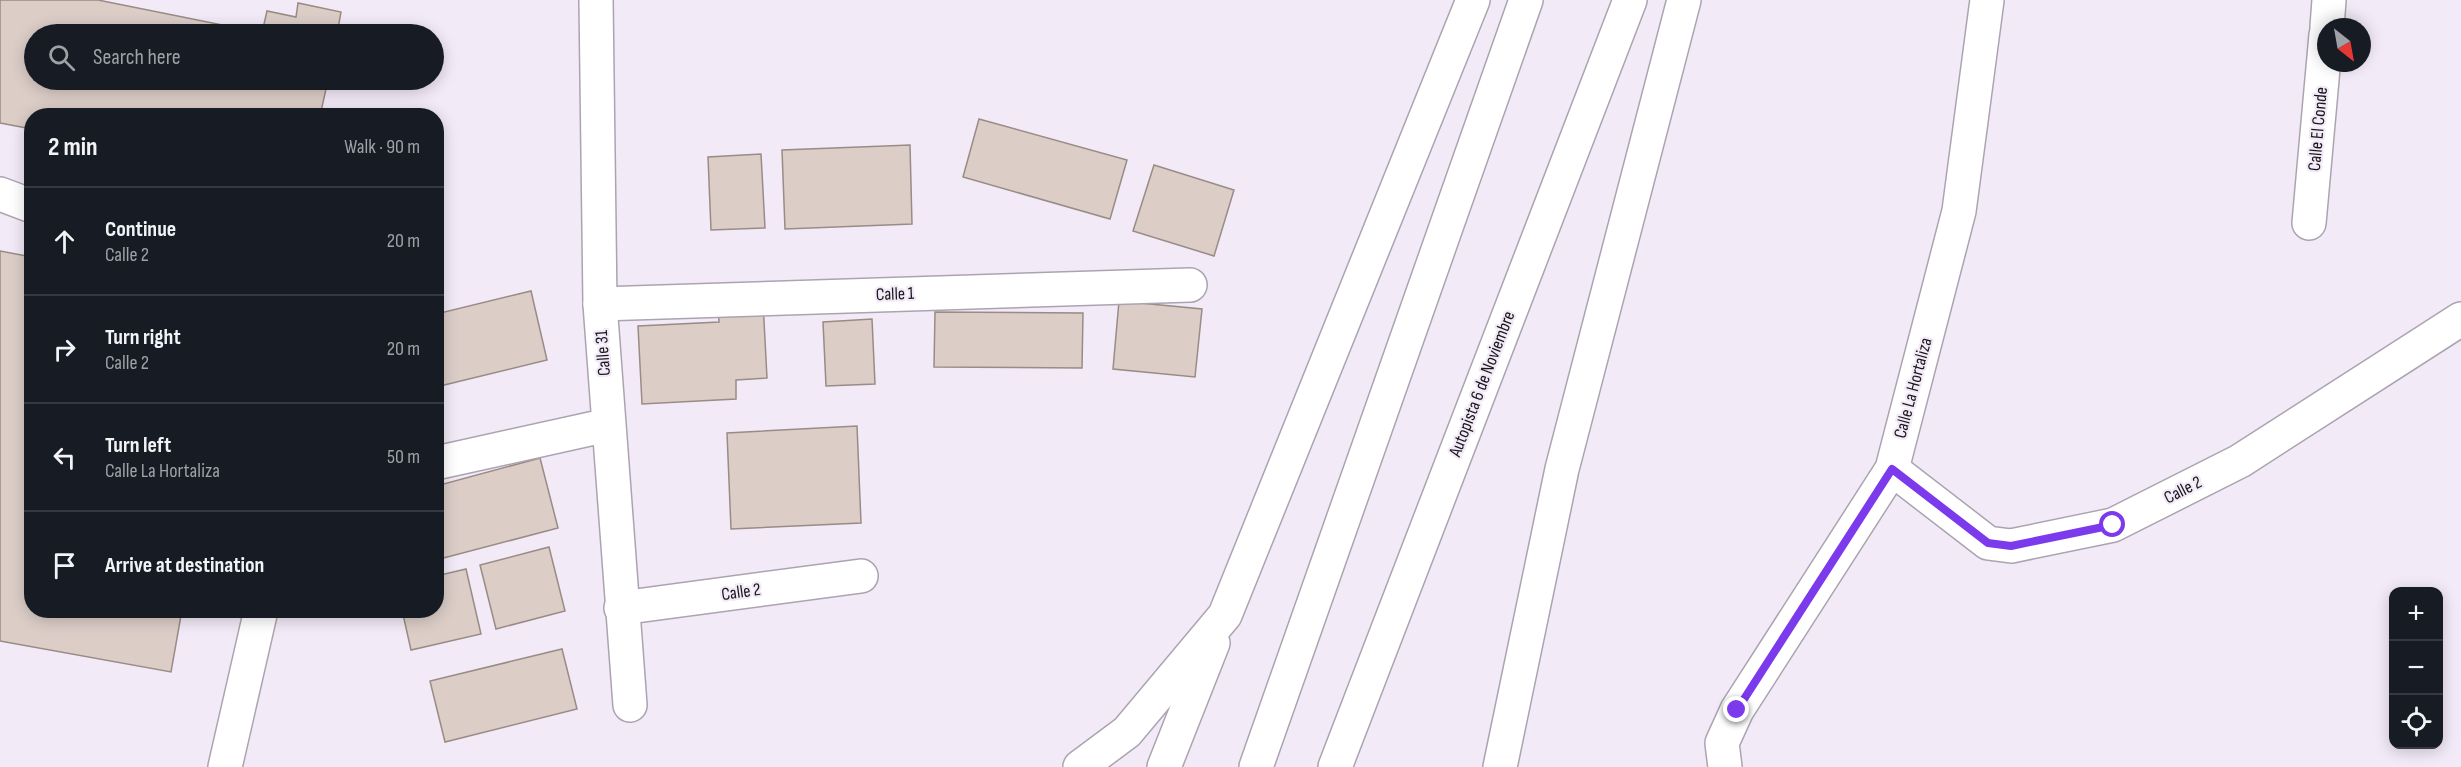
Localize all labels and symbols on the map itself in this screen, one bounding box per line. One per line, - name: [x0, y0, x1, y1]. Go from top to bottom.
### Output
- north arrow: [2317, 18, 2371, 72]
- street label: Calle El Conde: [2304, 86, 2332, 172]
- street label: Calle 1: [875, 283, 915, 305]
- street label: Autopista 6 de Noviembre: [1444, 308, 1519, 461]
- street label: Calle 31: [591, 329, 615, 377]
- street label: Calle La Hortaliza: [1889, 335, 1937, 441]
- street label: Calle 2: [2161, 472, 2205, 508]
- route start: [2099, 511, 2125, 537]
- street label: Calle 2: [720, 579, 762, 605]
- route end: [1723, 696, 1749, 722]

